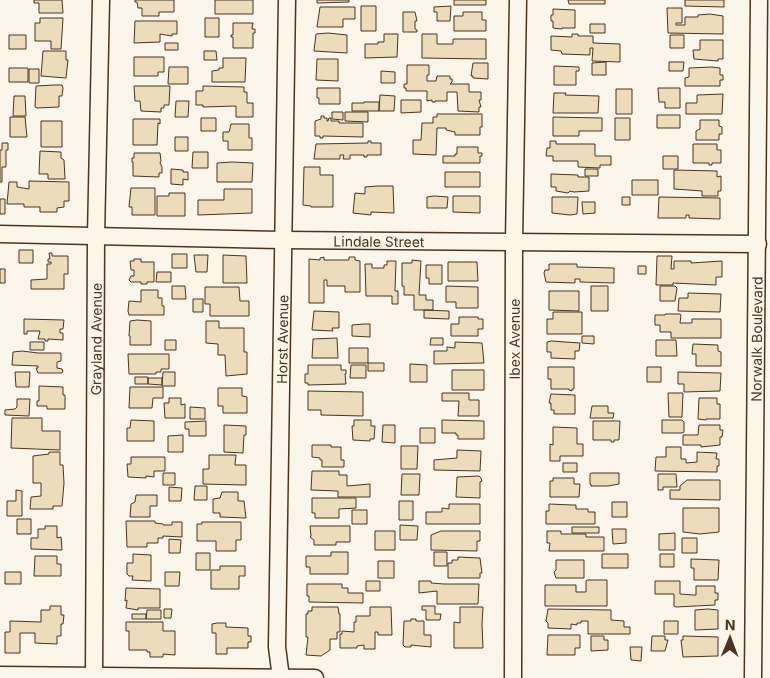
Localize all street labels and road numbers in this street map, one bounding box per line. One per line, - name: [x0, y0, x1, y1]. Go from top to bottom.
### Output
- street label: Lindale Street: [333, 232, 425, 250]
- street label: Norwalk Boulevard: [747, 276, 765, 402]
- street label: Grayland Avenue: [87, 283, 104, 395]
- street label: Horst Avenue: [273, 295, 291, 384]
- street label: Ibex Avenue: [505, 298, 522, 380]

